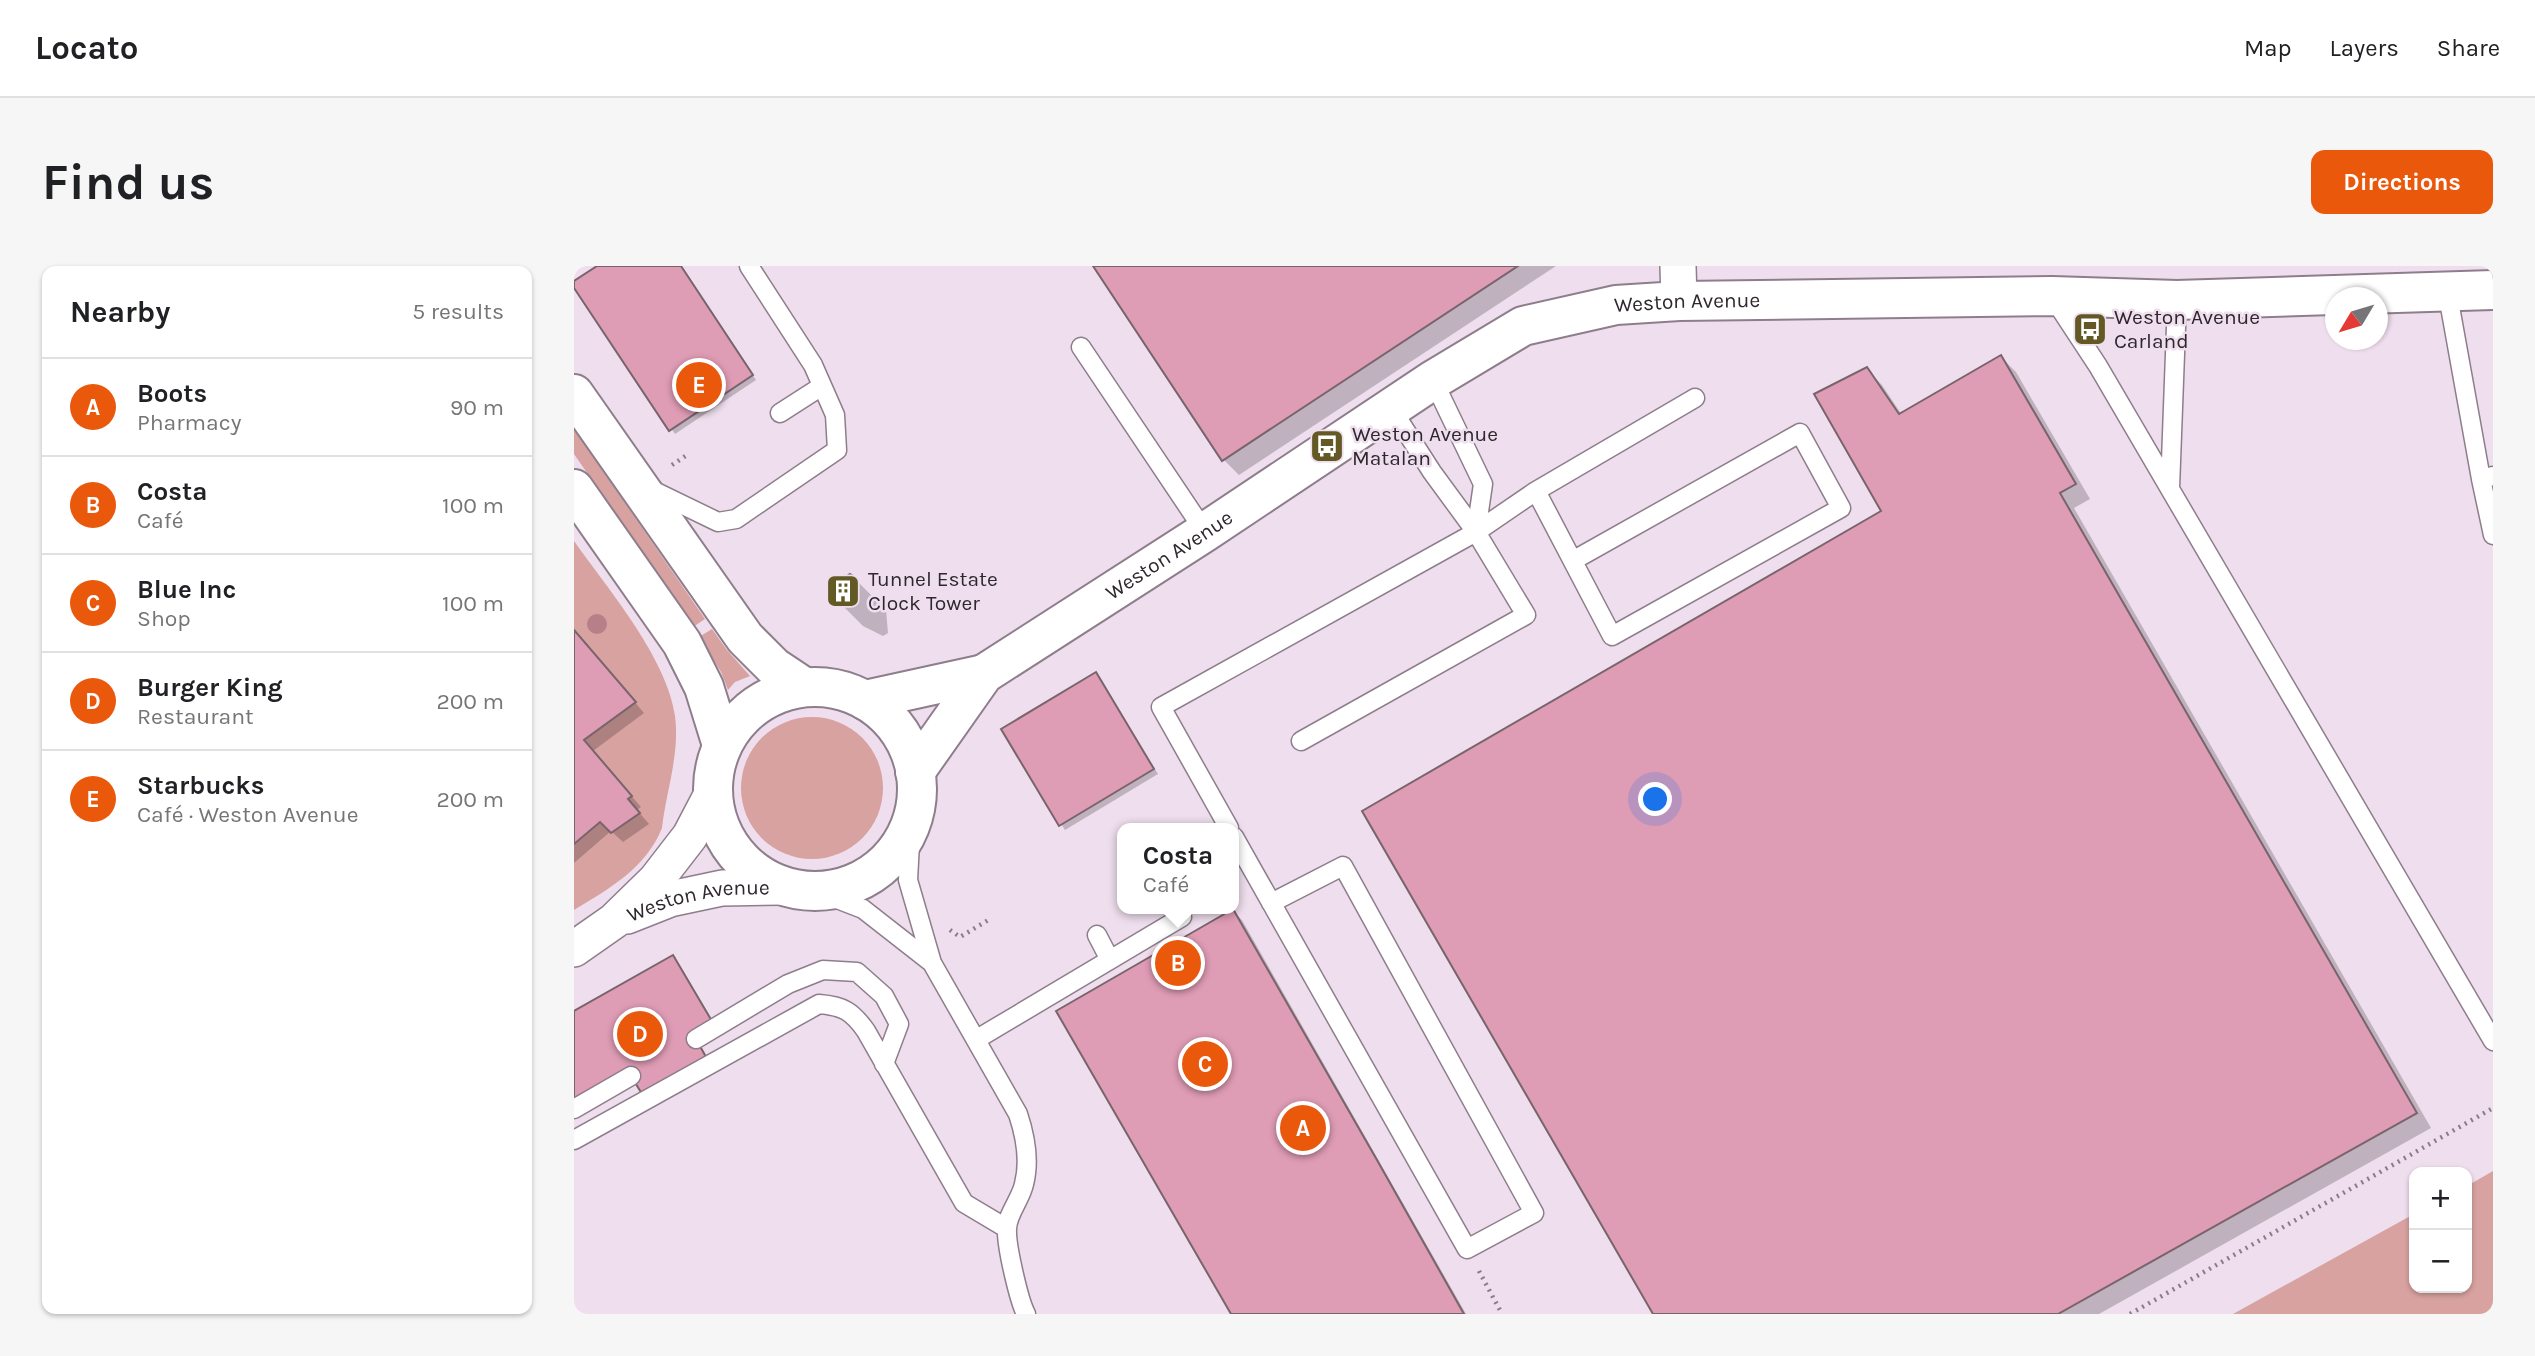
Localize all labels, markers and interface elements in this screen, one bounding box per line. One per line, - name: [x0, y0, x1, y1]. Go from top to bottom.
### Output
- text: Locato: [35, 29, 138, 67]
- text: Map: [2244, 34, 2292, 62]
- text: Layers: [2330, 34, 2399, 62]
- text: Share: [2437, 34, 2500, 62]
- button: Directions: [2311, 150, 2493, 214]
- text: Find us: [42, 154, 214, 211]
- north arrow: [2325, 287, 2388, 350]
- street label: Weston Avenue: [1613, 288, 1760, 317]
- text: Nearby: [70, 294, 170, 330]
- text: 5 results: [412, 298, 504, 325]
- place label: Weston Avenue Carland: [2114, 305, 2260, 353]
- bus stop icon: Weston Avenue Carland: [2071, 310, 2109, 348]
- pin: E: [676, 359, 722, 411]
- text: Boots: [137, 378, 207, 409]
- text: A: [86, 394, 100, 421]
- text: 90 m: [450, 394, 504, 421]
- text: Pharmacy: [137, 409, 241, 436]
- place label: Weston Avenue Matalan: [1352, 422, 1498, 470]
- bus stop icon: Weston Avenue Matalan: [1308, 427, 1346, 465]
- text: Costa: [137, 476, 207, 507]
- text: B: [86, 492, 100, 519]
- text: 100 m: [442, 492, 504, 519]
- street label: Weston Avenue: [1101, 505, 1237, 605]
- text: Café: [137, 507, 183, 534]
- place label: Tunnel Estate Clock Tower: [868, 567, 998, 615]
- building icon: Tunnel Estate Clock Tower: [824, 572, 862, 610]
- text: Blue Inc: [137, 574, 236, 605]
- text: C: [86, 590, 100, 617]
- text: 100 m: [442, 590, 504, 617]
- text: Shop: [137, 605, 191, 632]
- text: Burger King: [137, 672, 283, 703]
- text: D: [85, 688, 101, 715]
- text: 200 m: [436, 688, 504, 715]
- text: Restaurant: [137, 703, 254, 730]
- text: Starbucks: [137, 770, 264, 801]
- your location: [1638, 782, 1672, 816]
- text: E: [86, 786, 100, 813]
- text: 200 m: [436, 786, 504, 813]
- text: Café · Weston Avenue: [137, 801, 358, 828]
- popup: [1117, 823, 1239, 914]
- text: Costa: [1143, 840, 1213, 871]
- text: Café: [1143, 871, 1189, 898]
- street label: Weston Avenue: [623, 875, 770, 927]
- pin: B: [1155, 937, 1201, 989]
- pin: D: [617, 1008, 663, 1060]
- pin: C: [1182, 1038, 1228, 1090]
- pin: A: [1280, 1102, 1326, 1154]
- map controls: [2409, 1167, 2472, 1293]
- button: +: [2409, 1167, 2472, 1230]
- button: −: [2409, 1230, 2472, 1293]

